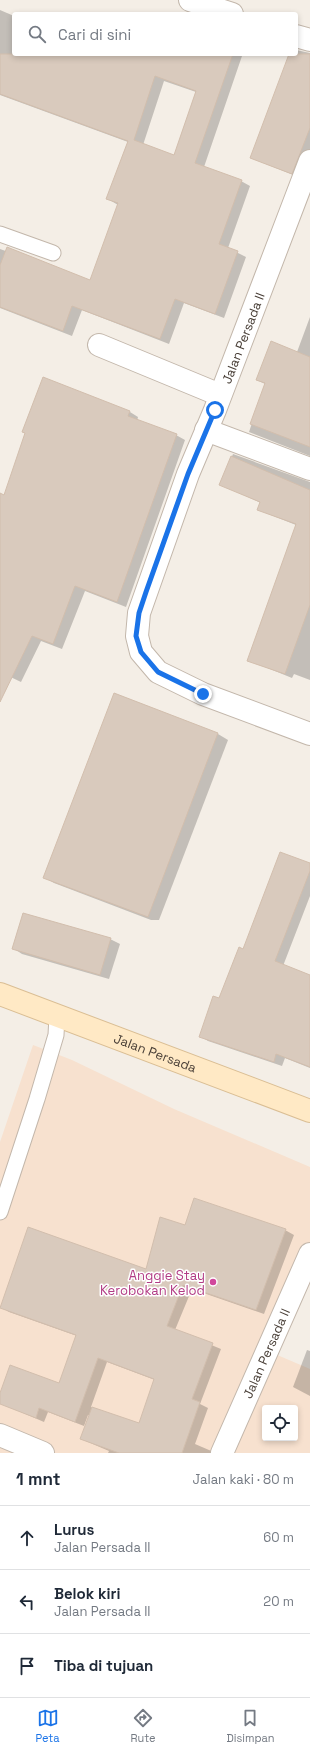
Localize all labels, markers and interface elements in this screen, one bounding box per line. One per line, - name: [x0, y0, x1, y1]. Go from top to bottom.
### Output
- search box: [12, 12, 298, 56]
- icon: search: [26, 23, 48, 45]
- text: Cari di sini: [58, 25, 131, 44]
- street label: Jalan Persada II: [218, 290, 269, 386]
- route start: [206, 401, 224, 419]
- route end: [194, 685, 212, 703]
- street label: Jalan Persada: [111, 1030, 199, 1077]
- place label: Anggie Stay Kerobokan Kelod: [100, 1267, 205, 1299]
- marker: Anggie Stay Kerobokan Kelod: [208, 1277, 218, 1287]
- street label: Jalan Persada II: [239, 1306, 294, 1401]
- map controls: [262, 1405, 298, 1441]
- button: locate: [262, 1405, 298, 1441]
- text: 1 mnt: [16, 1468, 61, 1490]
- text: Jalan kaki · 80 m: [193, 1471, 294, 1488]
- text: Lurus: [54, 1520, 94, 1539]
- icon: ahead: [16, 1527, 38, 1549]
- text: 60 m: [263, 1529, 294, 1546]
- text: Jalan Persada II: [54, 1539, 151, 1556]
- text: Belok kiri: [54, 1584, 120, 1603]
- icon: left: [16, 1591, 38, 1613]
- text: 20 m: [263, 1593, 294, 1610]
- text: Jalan Persada II: [54, 1603, 151, 1620]
- icon: arrive: [16, 1655, 38, 1677]
- text: Tiba di tujuan: [54, 1656, 153, 1675]
- tab: Peta: [35, 1707, 60, 1745]
- tab: Rute: [130, 1707, 156, 1745]
- tab: Disimpan: [226, 1707, 275, 1745]

